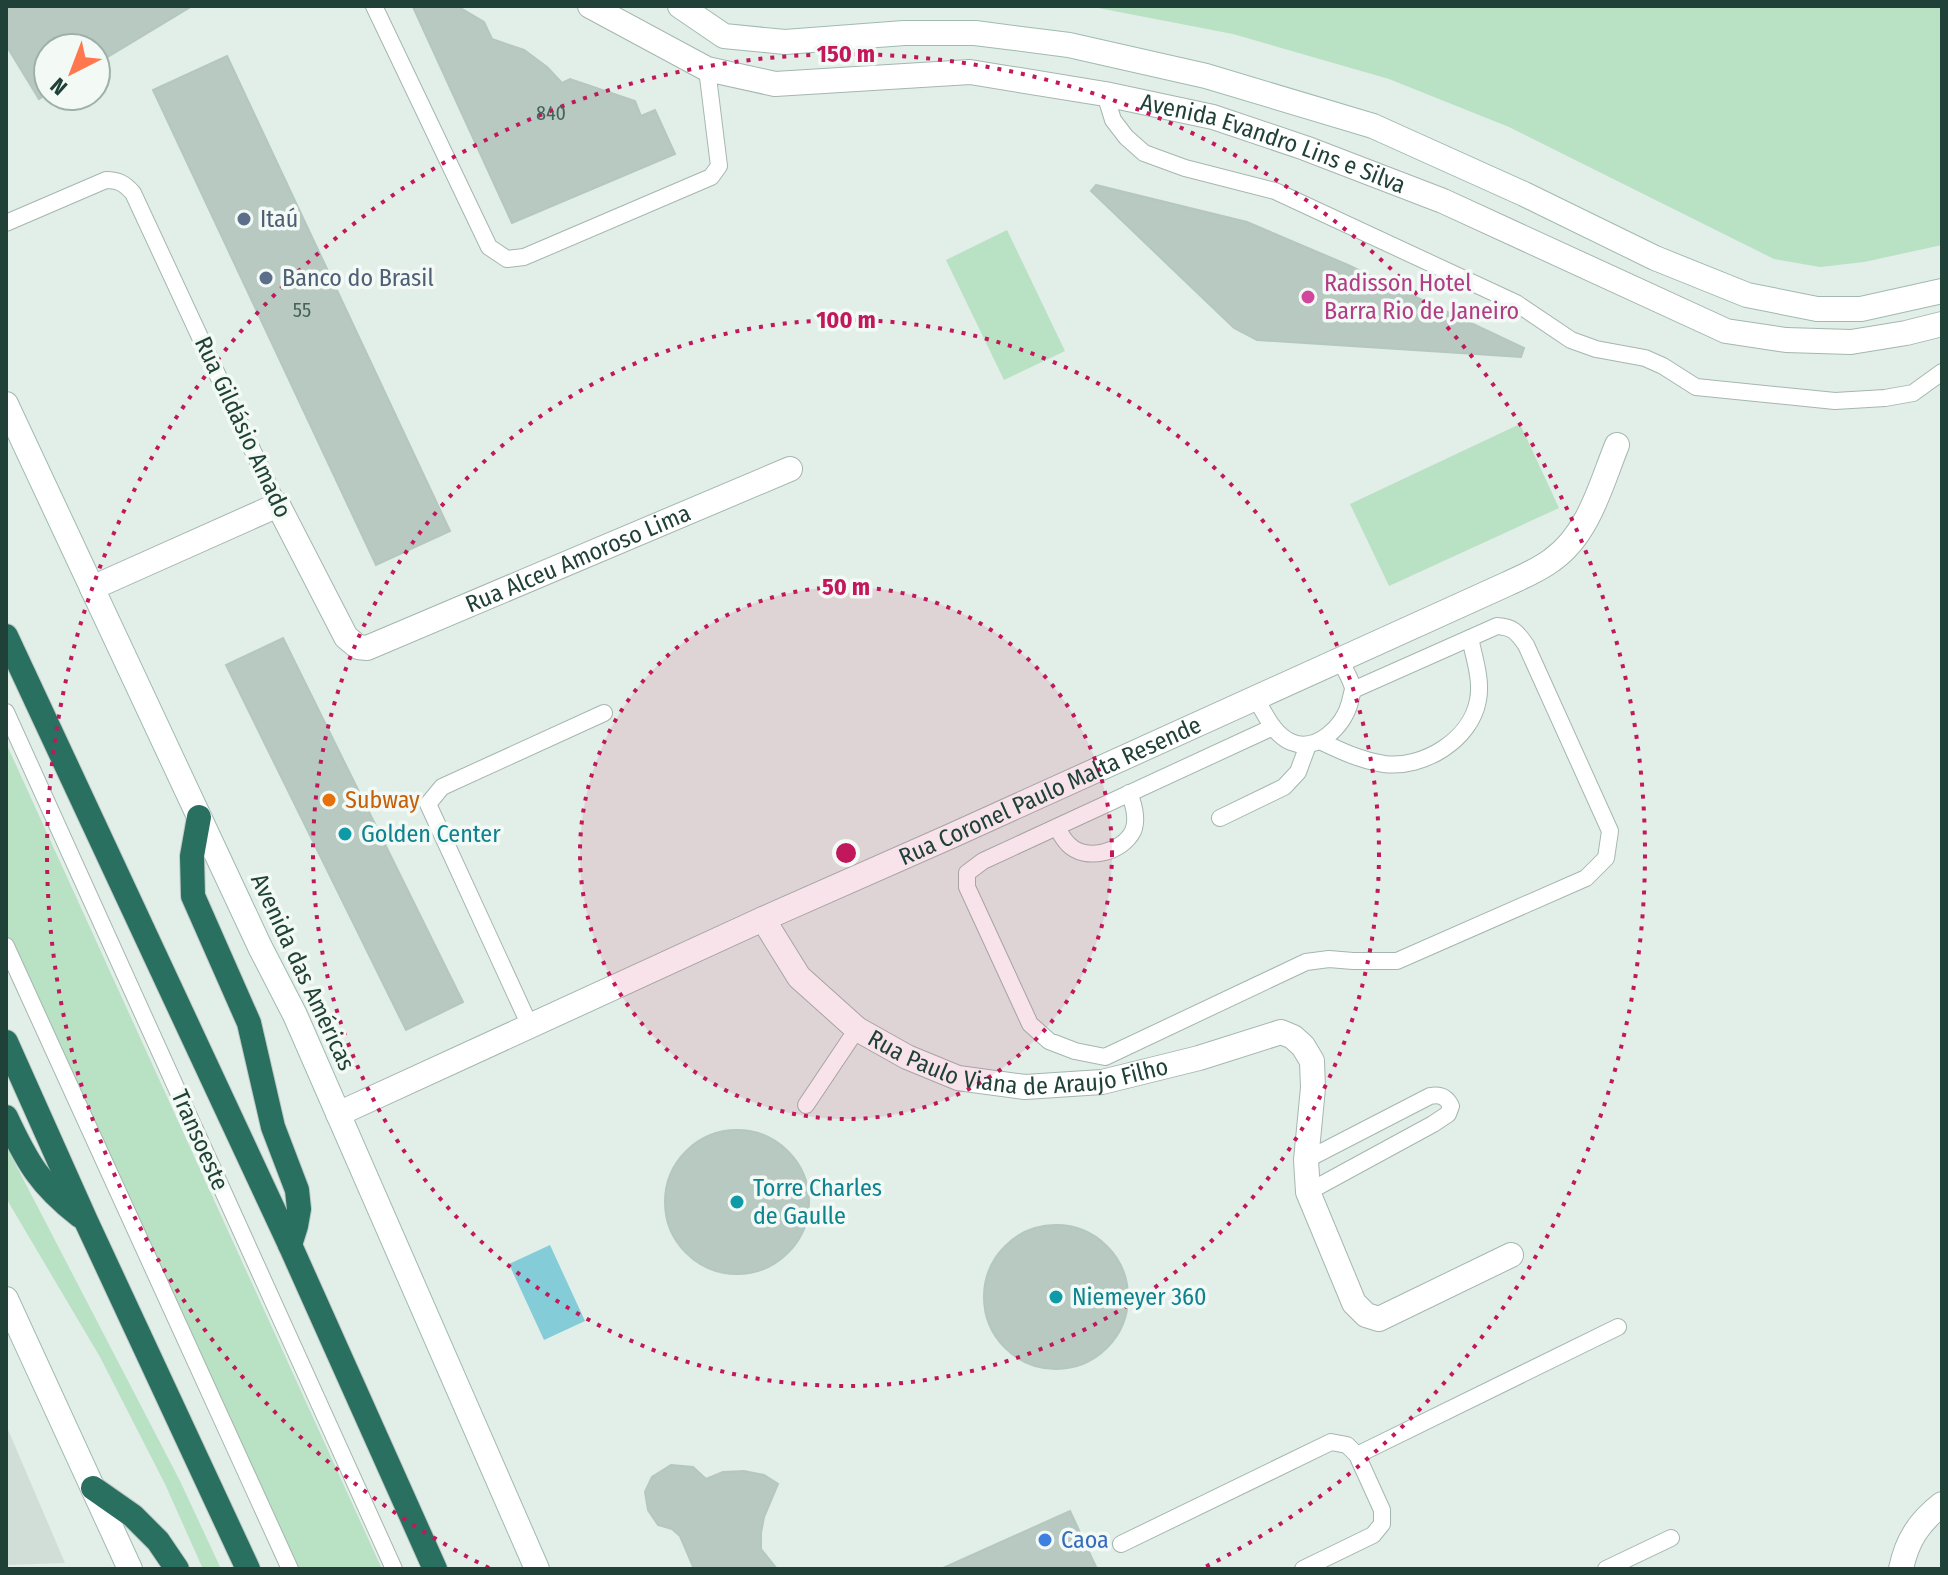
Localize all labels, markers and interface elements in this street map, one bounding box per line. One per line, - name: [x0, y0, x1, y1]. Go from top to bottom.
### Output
- north arrow: [32, 32, 112, 112]
- text: 150 m: [817, 40, 875, 68]
- text: N: [45, 72, 73, 101]
- street label: Avenida Evandro Lins e Silva: [1138, 88, 1409, 199]
- house number: 840: [536, 101, 566, 125]
- place label: Itaú: [260, 205, 298, 233]
- marker: Itaú: [235, 210, 253, 228]
- place label: Banco do Brasil: [282, 264, 434, 292]
- marker: Banco do Brasil: [257, 269, 275, 287]
- place label: Radisson Hotel Barra Rio de Janeiro: [1324, 269, 1519, 325]
- marker: Radisson Hotel Barra Rio de Janeiro: [1299, 288, 1317, 306]
- house number: 55: [293, 298, 311, 322]
- text: 100 m: [816, 306, 876, 334]
- street label: Rua Gildásio Amado: [189, 332, 297, 522]
- street label: Rua Alceu Amoroso Lima: [461, 499, 695, 619]
- text: 50 m: [822, 573, 870, 601]
- street label: Rua Coronel Paulo Malta Resende: [895, 710, 1206, 871]
- place label: Subway: [345, 786, 420, 814]
- marker: Subway: [320, 791, 338, 809]
- place label: Golden Center: [361, 820, 501, 848]
- marker: Golden Center: [336, 825, 354, 843]
- centre of rings: [832, 839, 860, 867]
- street label: Avenida das Américas: [245, 869, 361, 1075]
- street label: Rua Paulo Viana de Araujo Filho: [863, 1024, 1171, 1101]
- street label: Transoeste: [165, 1086, 235, 1194]
- place label: Torre Charles de Gaulle: [753, 1174, 882, 1230]
- marker: Torre Charles de Gaulle: [728, 1193, 746, 1211]
- place label: Niemeyer 360: [1072, 1283, 1206, 1311]
- marker: Niemeyer 360: [1047, 1288, 1065, 1306]
- place label: Caoa: [1061, 1526, 1109, 1554]
- marker: Caoa: [1036, 1531, 1054, 1549]

